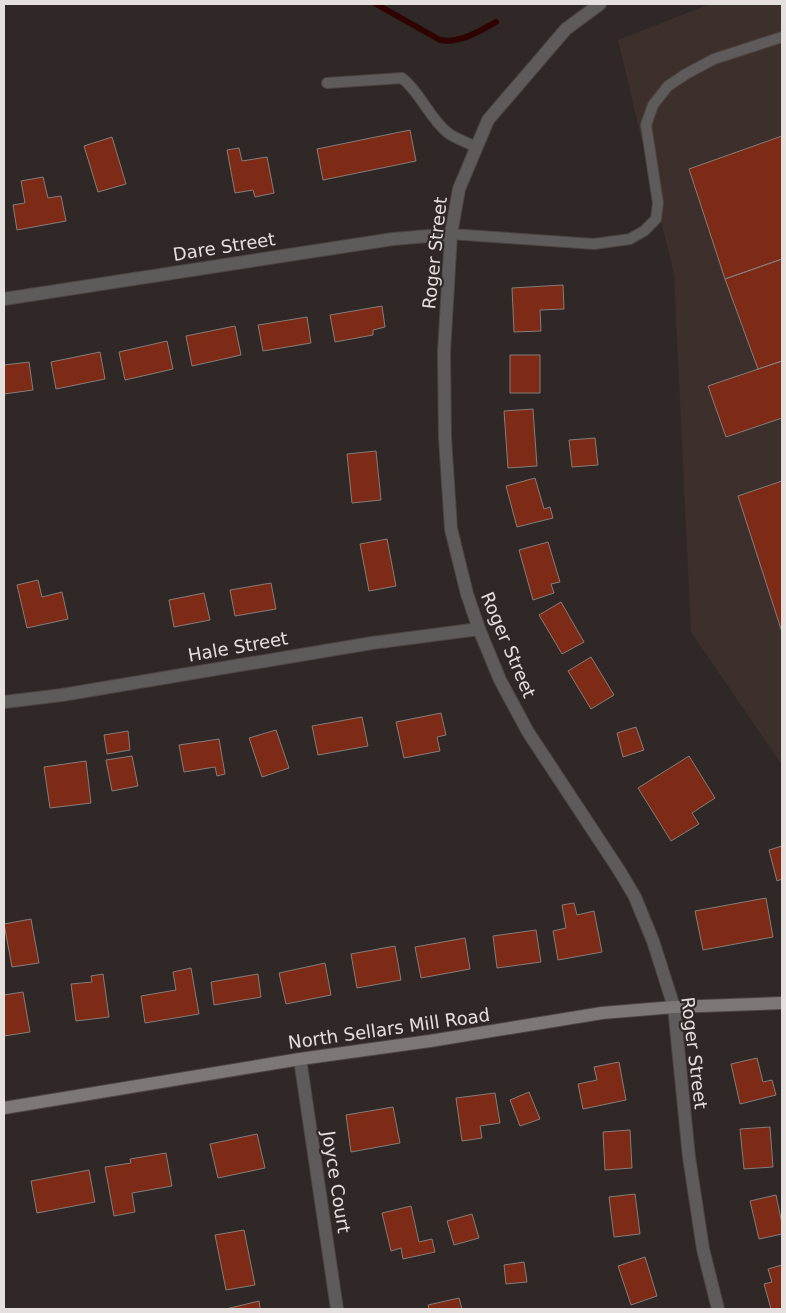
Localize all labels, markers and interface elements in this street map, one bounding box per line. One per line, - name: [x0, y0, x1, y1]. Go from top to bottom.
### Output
- street label: Roger Street: [418, 196, 451, 310]
- street label: Dare Street: [171, 228, 277, 265]
- street label: Roger Street: [477, 589, 540, 701]
- street label: Hale Street: [186, 627, 290, 666]
- street label: Roger Street: [677, 996, 712, 1110]
- street label: North Sellars Mill Road: [287, 1004, 491, 1053]
- street label: Joyce Court: [318, 1128, 355, 1234]

